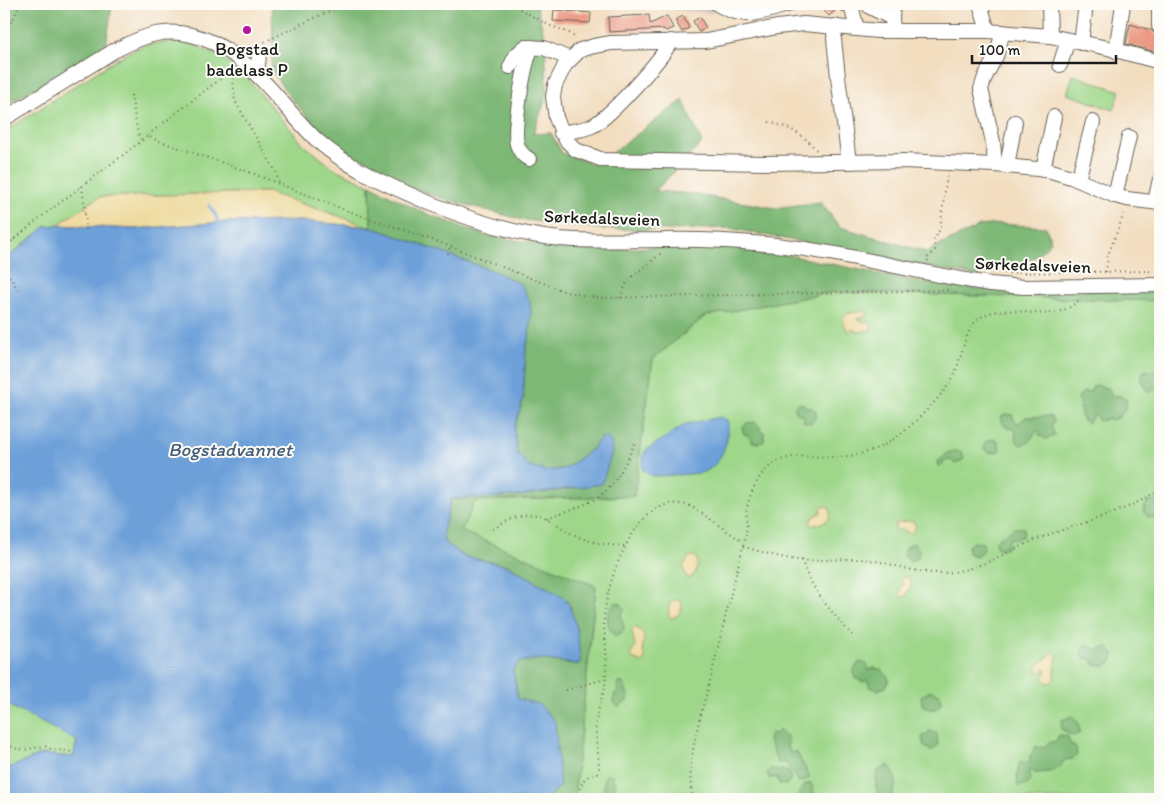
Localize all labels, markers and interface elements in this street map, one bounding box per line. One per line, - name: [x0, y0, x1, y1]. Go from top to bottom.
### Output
- marker: Bogstad badelass P: [241, 24, 253, 36]
- scale bar: [972, 32, 1115, 64]
- place label: Bogstad badelass P: [206, 38, 288, 81]
- text: 100 m: [979, 41, 1021, 59]
- street label: Sørkedalsveien: [543, 205, 661, 231]
- street label: Sørkedalsveien: [974, 252, 1092, 278]
- water label: Bogstadvannet: [168, 438, 294, 461]

